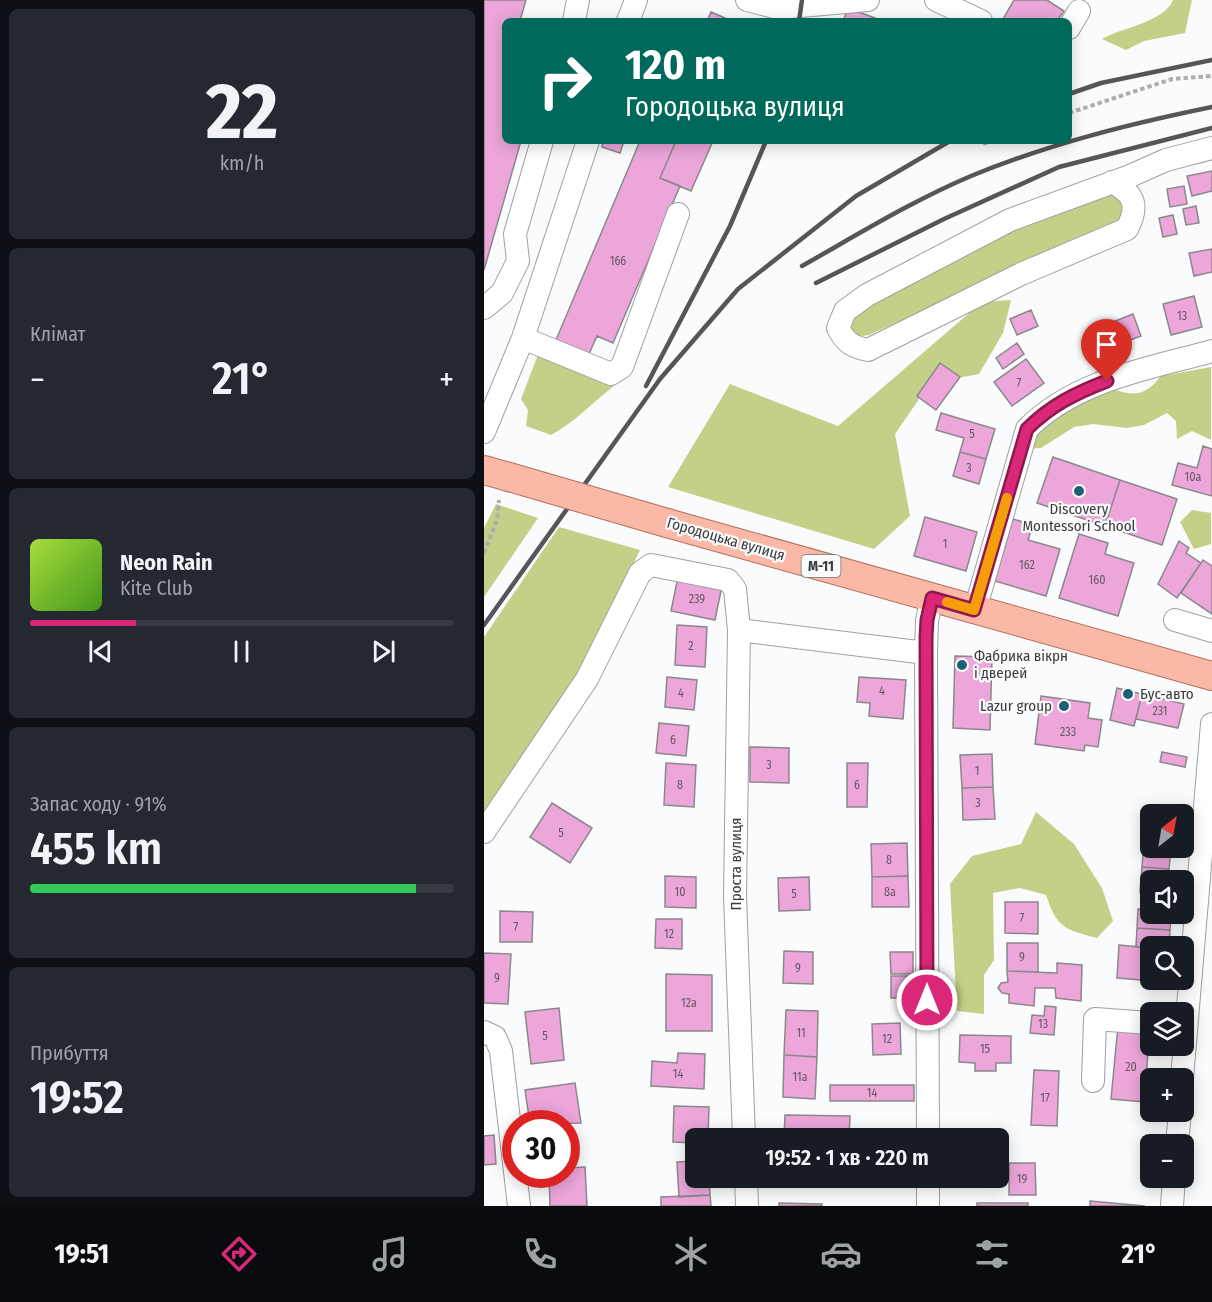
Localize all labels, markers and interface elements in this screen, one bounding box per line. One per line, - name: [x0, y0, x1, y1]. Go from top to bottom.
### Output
- text: 120 m: [625, 40, 726, 90]
- icon: right: [526, 42, 604, 120]
- text: 22: [206, 65, 278, 159]
- text: Городоцька вулиця: [625, 91, 845, 123]
- text: km/h: [220, 151, 264, 175]
- house number: 166: [610, 254, 626, 268]
- house number: 13: [1177, 309, 1187, 323]
- pin: [1081, 319, 1132, 381]
- text: Клімат: [30, 322, 86, 346]
- icon: arrive: [1090, 328, 1123, 361]
- text: 21°: [212, 352, 272, 406]
- text: −: [30, 360, 45, 400]
- text: +: [439, 360, 454, 400]
- house number: 7: [1017, 376, 1022, 390]
- house number: 5: [969, 427, 975, 441]
- house number: 3: [966, 461, 972, 475]
- house number: 10а: [1185, 470, 1202, 484]
- marker: Discovery Montessori School: [1072, 484, 1086, 498]
- place label: Discovery Montessori School: [1022, 500, 1136, 535]
- street label: Городоцька вулиця: [665, 514, 787, 564]
- house number: 1: [943, 537, 947, 551]
- text: Neon Rain: [120, 549, 213, 576]
- road number: М-11: [802, 555, 840, 577]
- house number: 162: [1019, 558, 1035, 572]
- house number: 160: [1089, 573, 1105, 587]
- text: Kite Club: [120, 576, 193, 600]
- house number: 239: [689, 592, 705, 606]
- icon: previous: [84, 635, 117, 668]
- icon: pause: [225, 635, 258, 668]
- icon: next: [367, 635, 400, 668]
- house number: 2: [688, 639, 694, 653]
- place label: Фабрика вікрн і дверей: [974, 647, 1068, 682]
- marker: Фабрика вікрн і дверей: [955, 658, 969, 672]
- house number: 4: [879, 684, 885, 698]
- place label: Бус-авто: [1140, 685, 1194, 703]
- house number: 4: [678, 686, 684, 700]
- marker: Бус-авто: [1121, 687, 1135, 701]
- place label: Lazur group: [980, 697, 1052, 715]
- marker: Lazur group: [1057, 699, 1071, 713]
- house number: 231: [1152, 704, 1168, 718]
- house number: 233: [1060, 725, 1076, 739]
- house number: 6: [670, 733, 676, 747]
- house number: 3: [766, 758, 772, 772]
- house number: 1: [975, 764, 979, 778]
- house number: 8: [677, 778, 683, 792]
- house number: 6: [854, 778, 860, 792]
- text: Запас ходу · 91%: [30, 792, 167, 816]
- house number: 3: [975, 796, 981, 810]
- north arrow: [1140, 804, 1194, 858]
- map controls: [1140, 804, 1194, 1188]
- street label: Проста вулиця: [727, 818, 745, 910]
- text: 455 km: [30, 822, 162, 876]
- house number: 5: [558, 826, 564, 840]
- house number: 8: [886, 853, 892, 867]
- button: sound: [1140, 870, 1194, 924]
- house number: 10: [675, 885, 685, 899]
- house number: 8а: [884, 885, 896, 899]
- house number: 5: [791, 887, 797, 901]
- house number: 7: [1020, 911, 1025, 925]
- house number: 7: [514, 920, 519, 934]
- house number: 12: [664, 927, 674, 941]
- button: search: [1140, 936, 1194, 990]
- house number: 9: [1019, 950, 1025, 964]
- house number: 9: [795, 961, 801, 975]
- position arrow: [895, 968, 959, 1032]
- house number: 9: [494, 971, 500, 985]
- house number: 12а: [681, 996, 697, 1010]
- button: layers: [1140, 1002, 1194, 1056]
- house number: 13: [1038, 1017, 1048, 1031]
- house number: 11: [796, 1026, 806, 1040]
- house number: 5: [542, 1029, 548, 1043]
- house number: 12: [882, 1032, 892, 1046]
- text: Прибуття: [30, 1041, 109, 1065]
- house number: 15: [980, 1042, 991, 1056]
- house number: 20: [1125, 1060, 1137, 1074]
- house number: 14: [673, 1067, 683, 1081]
- button: +: [1140, 1068, 1194, 1122]
- house number: 11а: [792, 1070, 808, 1084]
- text: 19:52: [30, 1071, 124, 1125]
- house number: 14: [867, 1086, 877, 1100]
- house number: 17: [1040, 1091, 1050, 1105]
- speed limit sign: 30: [502, 1110, 580, 1188]
- button: −: [1140, 1134, 1194, 1188]
- text: 19:52 · 1 хв · 220 m: [765, 1144, 929, 1171]
- house number: 19: [1017, 1172, 1027, 1186]
- icon: directions: [218, 1233, 260, 1275]
- icon: music: [369, 1233, 411, 1275]
- icon: phone: [519, 1233, 561, 1275]
- icon: climate: [670, 1233, 712, 1275]
- icon: car: [820, 1233, 862, 1275]
- icon: filters: [971, 1233, 1013, 1275]
- text: 19:51: [54, 1238, 109, 1270]
- text: 21°: [1122, 1238, 1158, 1270]

